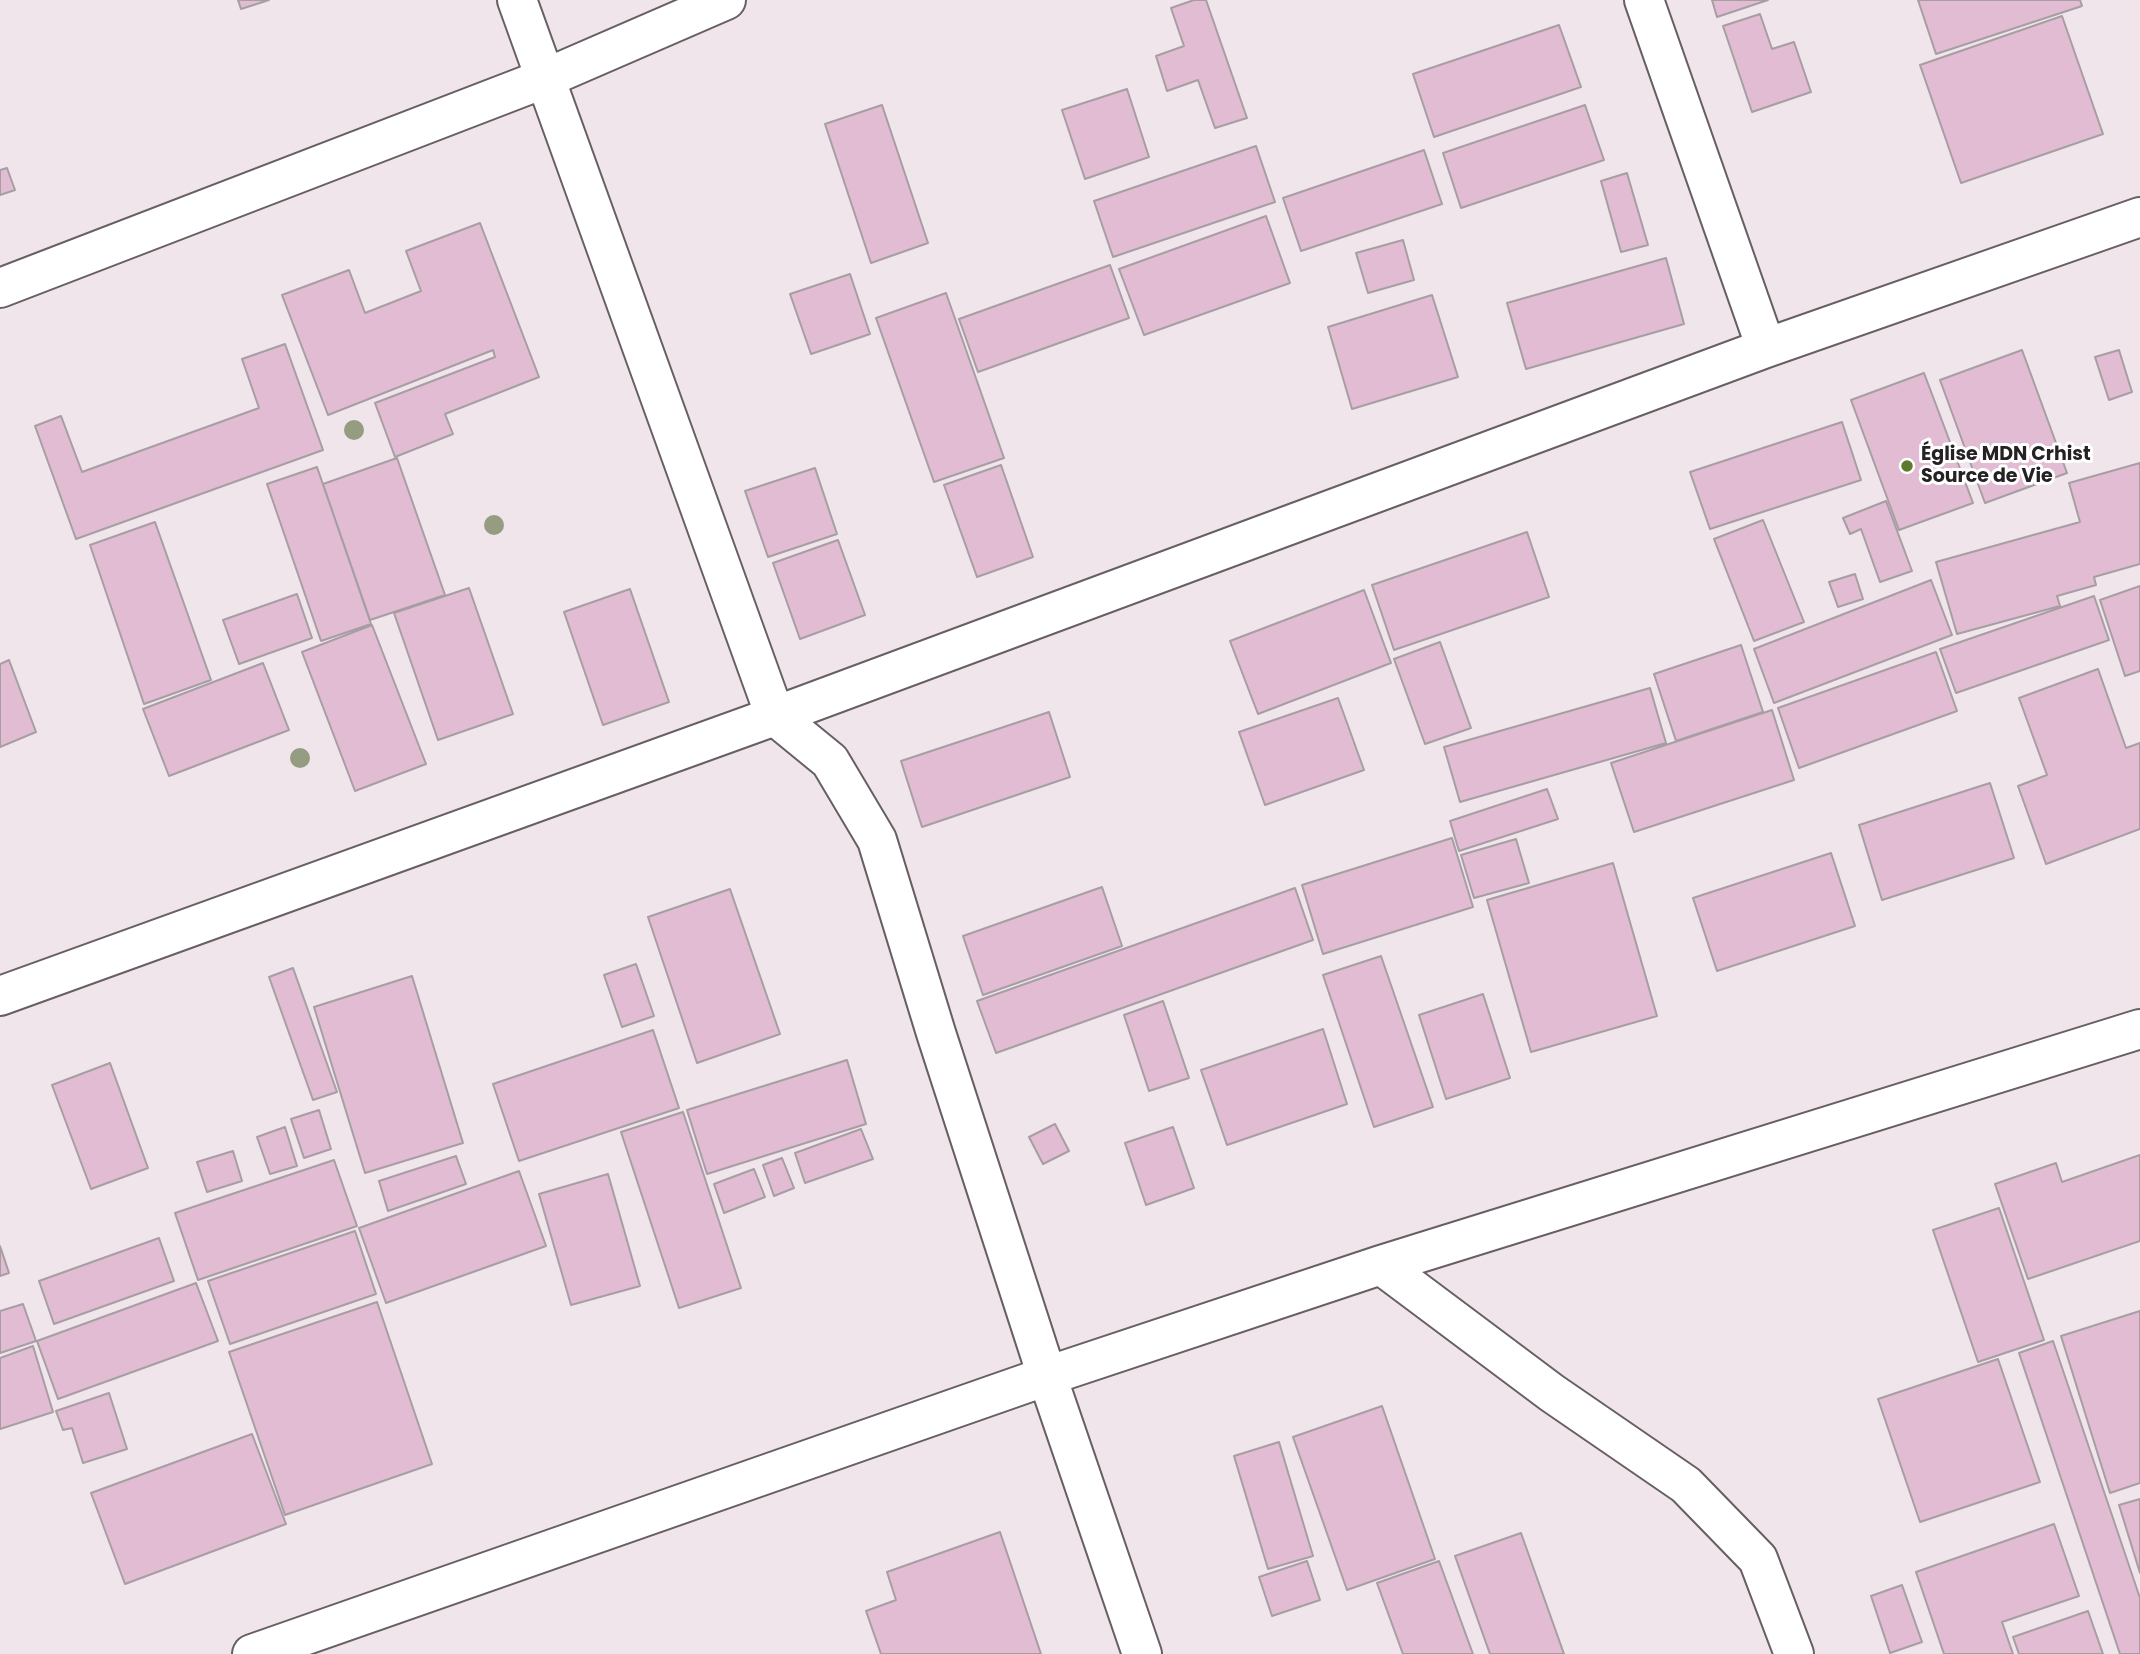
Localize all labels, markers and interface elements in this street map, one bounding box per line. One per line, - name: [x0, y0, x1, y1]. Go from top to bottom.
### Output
- place label: Église MDN Crhist Source de Vie: [1921, 444, 2091, 488]
- marker: Église MDN Crhist Source de Vie: [1899, 458, 1915, 474]

